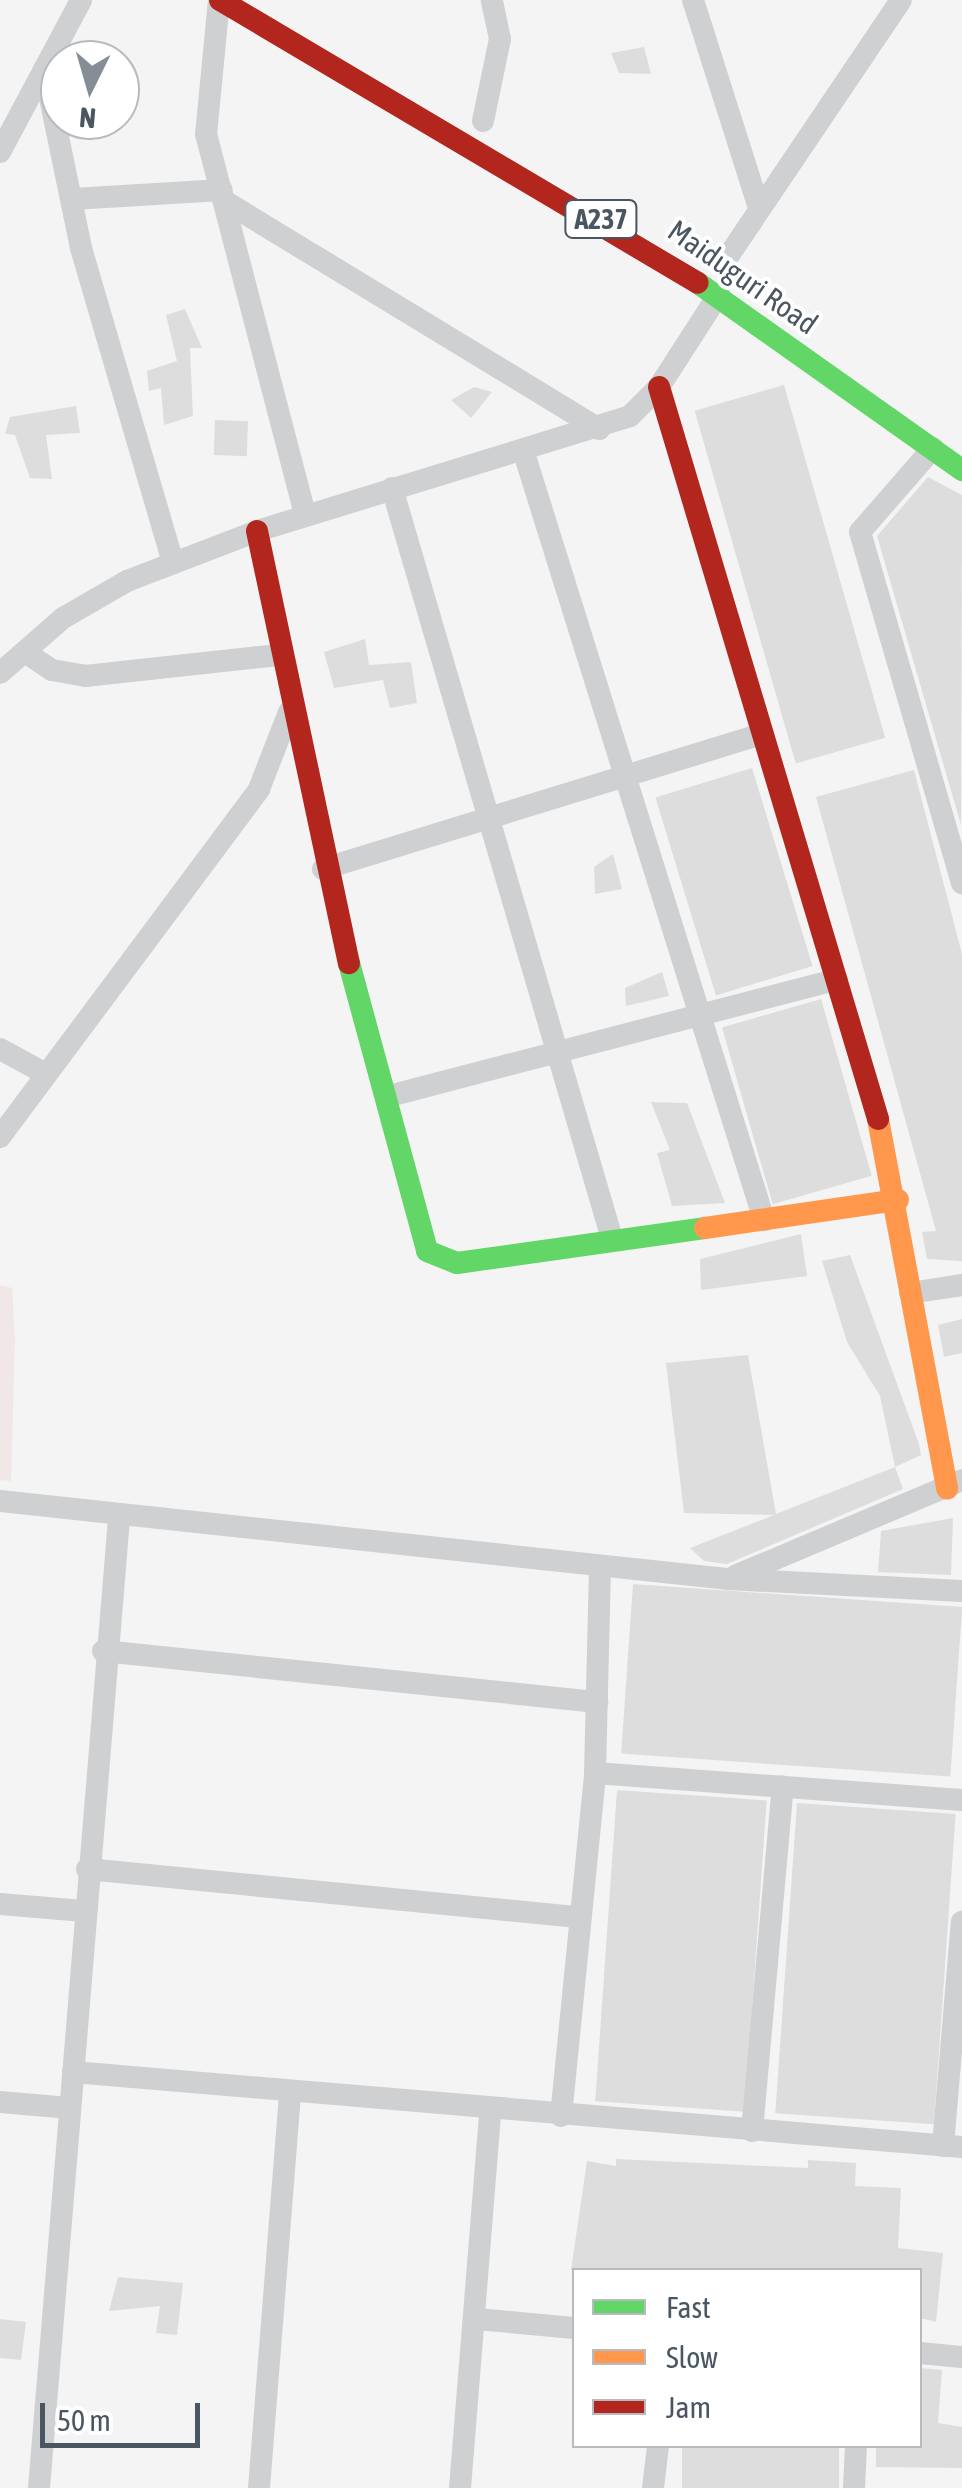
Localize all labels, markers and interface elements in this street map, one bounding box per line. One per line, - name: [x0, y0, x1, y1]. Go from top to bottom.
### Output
- north arrow: [40, 40, 140, 140]
- text: N: [78, 101, 97, 135]
- road number: A237: [564, 196, 638, 242]
- street label: Maiduguri Road: [661, 212, 825, 342]
- legend: [572, 2268, 922, 2448]
- text: Fast: [666, 2290, 711, 2324]
- text: Slow: [666, 2340, 718, 2374]
- scale bar: [45, 2383, 205, 2445]
- text: Jam: [666, 2390, 711, 2424]
- text: 50 m: [57, 2403, 111, 2437]

